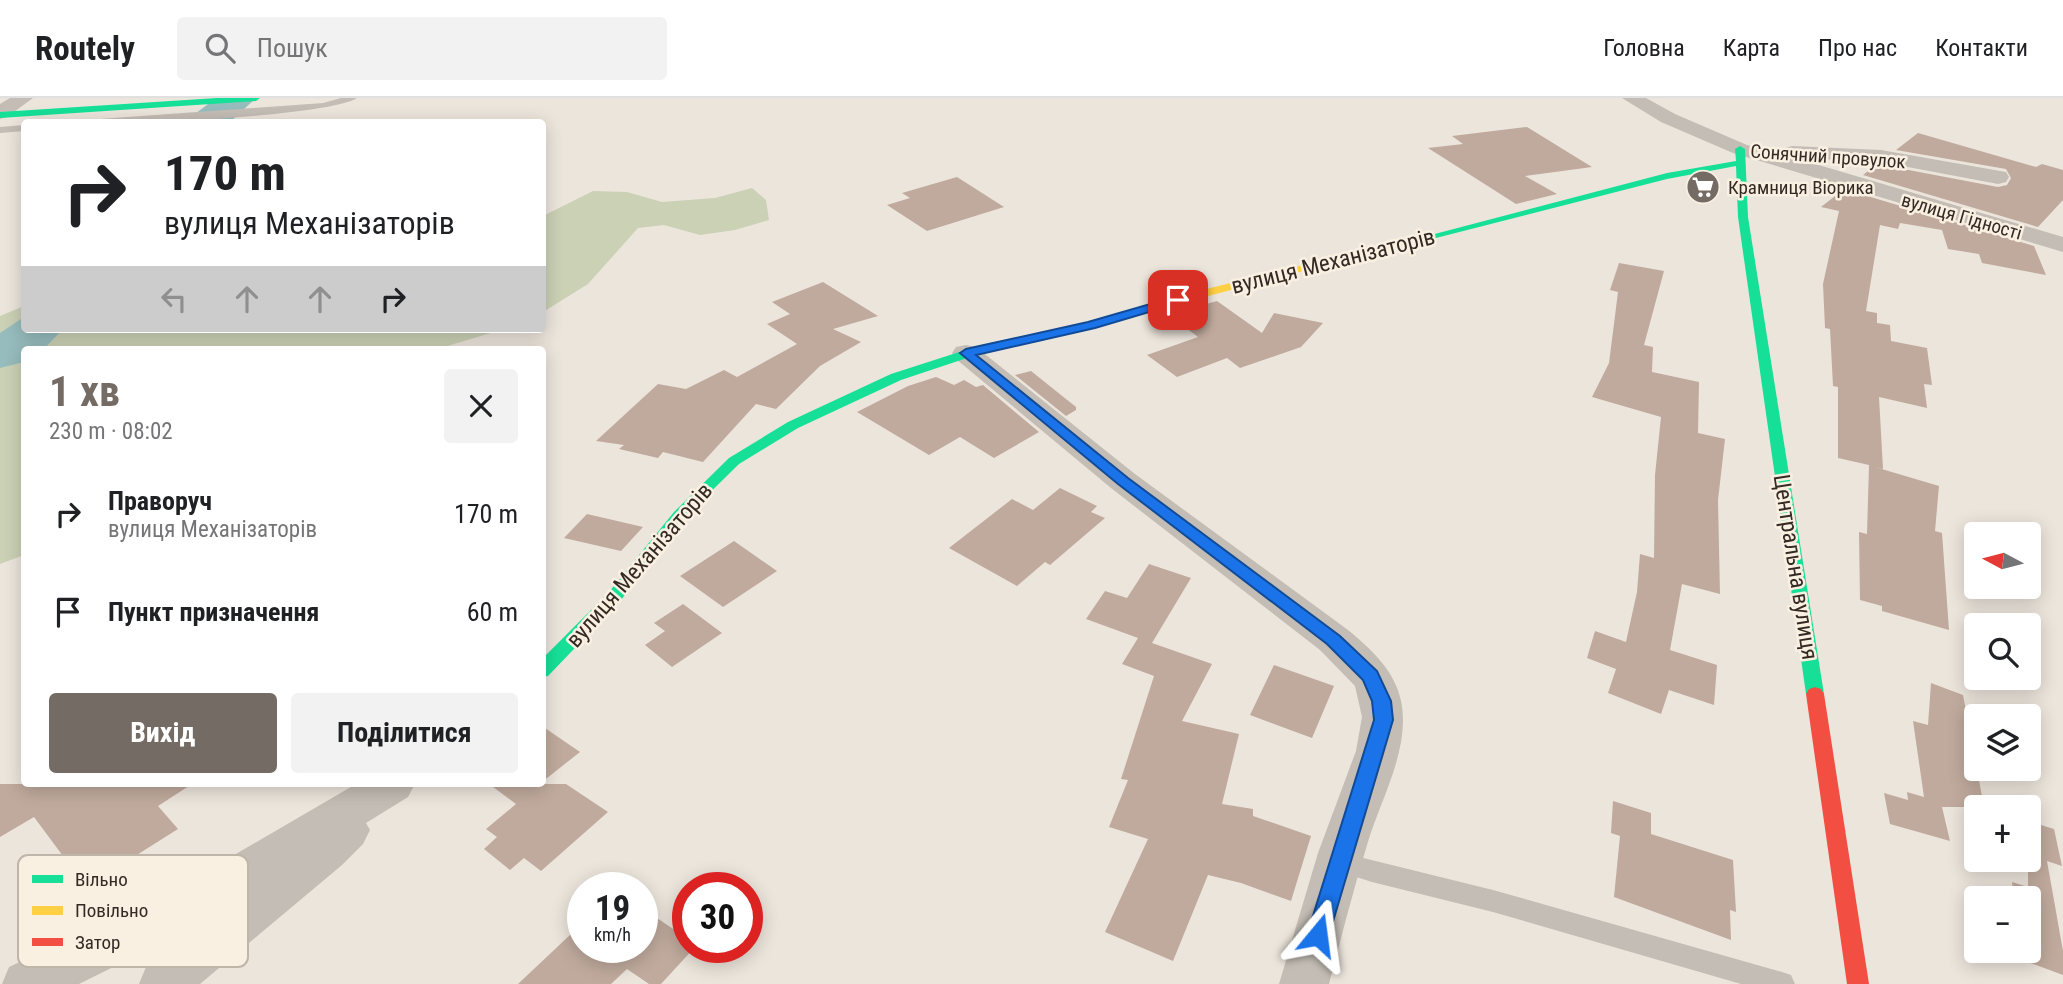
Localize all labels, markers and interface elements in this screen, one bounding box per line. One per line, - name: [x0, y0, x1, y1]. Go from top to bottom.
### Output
- search box: [177, 17, 667, 80]
- text: Routely: [35, 29, 135, 68]
- icon: search: [201, 29, 239, 67]
- text: Пошук: [257, 33, 328, 63]
- text: Головна: [1603, 34, 1685, 62]
- text: Карта: [1723, 34, 1780, 62]
- text: Про нас: [1818, 34, 1897, 62]
- text: Контакти: [1935, 34, 2028, 62]
- street label: Сонячний провулок: [1750, 140, 1906, 173]
- text: 170 m: [164, 145, 286, 202]
- icon: right: [49, 147, 140, 238]
- supermarket icon: Крамниця Віорика: [1684, 168, 1722, 206]
- place label: Крамниця Віорика: [1728, 176, 1874, 199]
- street label: вулиця Гідності: [1899, 188, 2025, 245]
- text: вулиця Механізаторів: [164, 204, 455, 242]
- street label: вулиця Механізаторів: [1228, 223, 1438, 300]
- pin: [1148, 270, 1208, 330]
- icon: left: [155, 280, 193, 318]
- icon: ahead: [228, 280, 266, 318]
- icon: ahead: [301, 280, 339, 318]
- icon: right: [374, 280, 412, 318]
- icon: arrive: [1159, 281, 1197, 319]
- text: 1 хв: [49, 367, 120, 416]
- button: close: [444, 369, 518, 443]
- text: 230 m · 08:02: [49, 418, 173, 445]
- street label: Центральна вулиця: [1768, 472, 1823, 662]
- street label: вулиця Механізаторів: [561, 478, 718, 653]
- text: Праворуч: [108, 486, 212, 516]
- icon: right: [49, 495, 87, 533]
- text: 170 m: [454, 499, 518, 529]
- text: вулиця Механізаторів: [108, 516, 317, 543]
- north arrow: [1964, 522, 2040, 598]
- map controls: [1964, 522, 2041, 963]
- icon: arrive: [49, 593, 87, 631]
- text: Пункт призначення: [108, 597, 319, 627]
- text: 60 m: [467, 597, 518, 627]
- button: search: [1964, 613, 2041, 690]
- button: Вихід: [49, 693, 277, 773]
- button: Поділитися: [291, 693, 518, 773]
- button: layers: [1964, 704, 2041, 781]
- button: +: [1964, 795, 2041, 872]
- legend: [18, 855, 248, 967]
- text: Вільно: [75, 868, 128, 891]
- speed limit sign: 30: [672, 872, 763, 963]
- button: −: [1964, 886, 2041, 963]
- text: 19: [595, 888, 630, 929]
- position arrow: [1281, 898, 1355, 972]
- text: Повільно: [75, 899, 148, 922]
- text: km/h: [594, 924, 631, 945]
- text: Затор: [75, 931, 120, 954]

